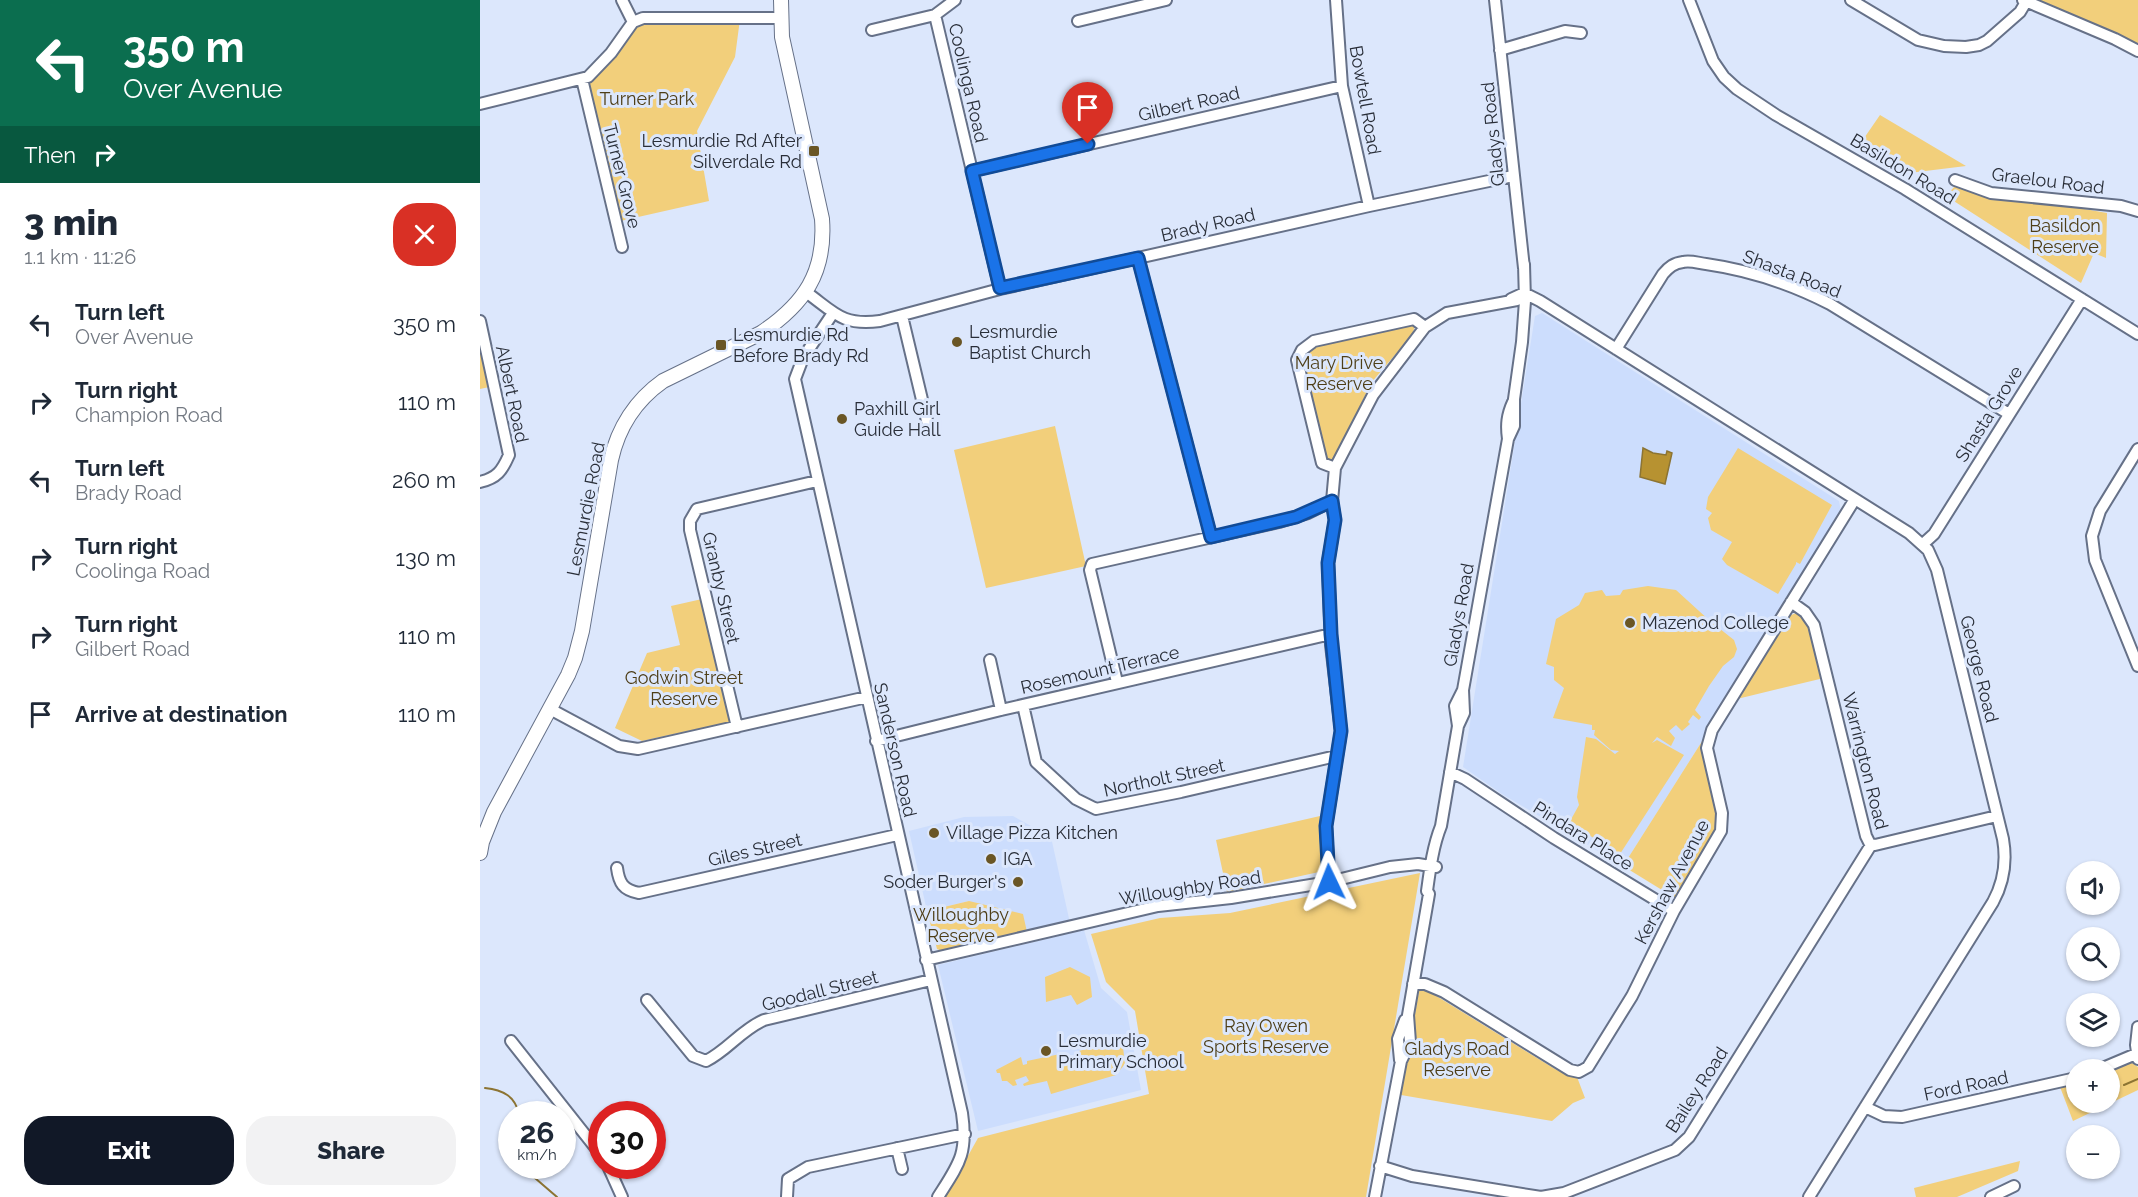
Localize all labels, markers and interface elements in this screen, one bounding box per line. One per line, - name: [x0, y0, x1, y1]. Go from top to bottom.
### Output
- street label: Coolinga Road: [945, 21, 992, 145]
- text: 350 m: [123, 23, 245, 72]
- icon: left: [24, 24, 102, 102]
- street label: Bowtell Road: [1346, 44, 1385, 156]
- text: Over Avenue: [123, 73, 283, 104]
- street label: Gladys Road: [1477, 81, 1508, 187]
- pin: [1062, 82, 1113, 144]
- street label: Gilbert Road: [1136, 82, 1242, 125]
- park label: Turner Park: [600, 88, 695, 109]
- icon: arrive: [1071, 91, 1104, 124]
- street label: Turner Grove: [599, 121, 646, 231]
- street label: Basildon Road: [1847, 129, 1960, 208]
- place label: Lesmurdie Rd After Silverdale Rd: [642, 130, 803, 172]
- icon: right: [88, 138, 121, 171]
- text: Then: [24, 142, 76, 168]
- marker: Lesmurdie Rd After Silverdale Rd: [807, 144, 821, 158]
- street label: Graelou Road: [1990, 163, 2106, 198]
- text: 3 min: [24, 201, 118, 243]
- button: close: [393, 203, 456, 266]
- street label: Brady Road: [1159, 203, 1257, 246]
- park label: Basildon Reserve: [2029, 215, 2101, 257]
- text: 1.1 km · 11:26: [24, 245, 136, 269]
- street label: Shasta Road: [1740, 245, 1844, 302]
- text: Turn left: [75, 299, 165, 325]
- icon: left: [24, 308, 57, 341]
- text: 350 m: [393, 311, 456, 337]
- place label: Lesmurdie Baptist Church: [969, 321, 1091, 363]
- place label: Lesmurdie Rd Before Brady Rd: [733, 324, 869, 366]
- text: Over Avenue: [75, 325, 193, 349]
- marker: Lesmurdie Baptist Church: [950, 335, 964, 349]
- marker: Lesmurdie Rd Before Brady Rd: [714, 338, 728, 352]
- street label: Albert Road: [492, 343, 533, 444]
- park label: Mary Drive Reserve: [1295, 352, 1384, 394]
- street label: Shasta Grove: [1951, 361, 2027, 466]
- text: Turn right: [75, 377, 178, 403]
- icon: right: [24, 386, 57, 419]
- text: 110 m: [398, 389, 456, 415]
- place label: Paxhill Girl Guide Hall: [854, 398, 941, 440]
- text: Champion Road: [75, 403, 223, 427]
- marker: Paxhill Girl Guide Hall: [835, 412, 849, 426]
- street label: Lesmurdie Road: [562, 440, 609, 578]
- text: Turn left: [75, 455, 165, 481]
- icon: left: [24, 464, 57, 497]
- text: 260 m: [392, 467, 456, 493]
- text: Brady Road: [75, 481, 182, 505]
- street label: Granby Street: [698, 530, 745, 646]
- text: Turn right: [75, 533, 178, 559]
- icon: right: [24, 542, 57, 575]
- text: 130 m: [396, 545, 456, 571]
- text: Coolinga Road: [75, 559, 210, 583]
- street label: Gladys Road: [1439, 562, 1478, 668]
- text: Turn right: [75, 611, 178, 637]
- place label: Mazenod College: [1642, 612, 1789, 633]
- street label: George Road: [1956, 613, 2003, 725]
- marker: Mazenod College: [1623, 616, 1637, 630]
- icon: right: [24, 620, 57, 653]
- text: 110 m: [398, 623, 456, 649]
- text: Gilbert Road: [75, 637, 190, 661]
- street label: Rosemount Terrace: [1019, 641, 1182, 698]
- park label: Godwin Street Reserve: [625, 667, 743, 709]
- street label: Sanderson Road: [870, 681, 921, 819]
- street label: Warrington Road: [1838, 690, 1893, 832]
- icon: arrive: [24, 698, 57, 731]
- text: Arrive at destination: [75, 701, 288, 727]
- text: 110 m: [398, 701, 456, 727]
- street label: Northolt Street: [1101, 754, 1226, 801]
- street label: Pindara Place: [1530, 797, 1637, 875]
- street label: Kershaw Avenue: [1630, 816, 1713, 948]
- place label: Village Pizza Kitchen: [946, 822, 1118, 843]
- marker: Village Pizza Kitchen: [927, 826, 941, 840]
- street label: Giles Street: [706, 829, 804, 870]
- place label: IGA: [1003, 848, 1033, 869]
- position arrow: [1297, 850, 1361, 914]
- marker: IGA: [984, 852, 998, 866]
- map controls: [2066, 861, 2120, 1179]
- button: sound: [2066, 861, 2120, 915]
- street label: Willoughby Road: [1117, 866, 1262, 909]
- place label: Soder Burger's: [883, 871, 1006, 892]
- marker: Soder Burger's: [1011, 875, 1025, 889]
- park label: Willoughby Reserve: [913, 904, 1009, 946]
- button: search: [2066, 927, 2120, 981]
- street label: Goodall Street: [760, 966, 880, 1015]
- button: layers: [2066, 993, 2120, 1047]
- park label: Ray Owen Sports Reserve: [1203, 1015, 1329, 1057]
- place label: Lesmurdie Primary School: [1058, 1030, 1184, 1072]
- park label: Gladys Road Reserve: [1405, 1038, 1509, 1080]
- street label: Bailey Road: [1661, 1043, 1732, 1137]
- marker: Lesmurdie Primary School: [1039, 1044, 1053, 1058]
- button: +: [2066, 1059, 2120, 1113]
- street label: Ford Road: [1922, 1066, 2010, 1105]
- speed limit sign: 30: [588, 1101, 666, 1179]
- text: 26: [519, 1115, 555, 1150]
- button: Exit: [24, 1116, 234, 1185]
- button: Share: [246, 1116, 456, 1185]
- button: −: [2066, 1125, 2120, 1179]
- text: km/h: [517, 1146, 557, 1164]

